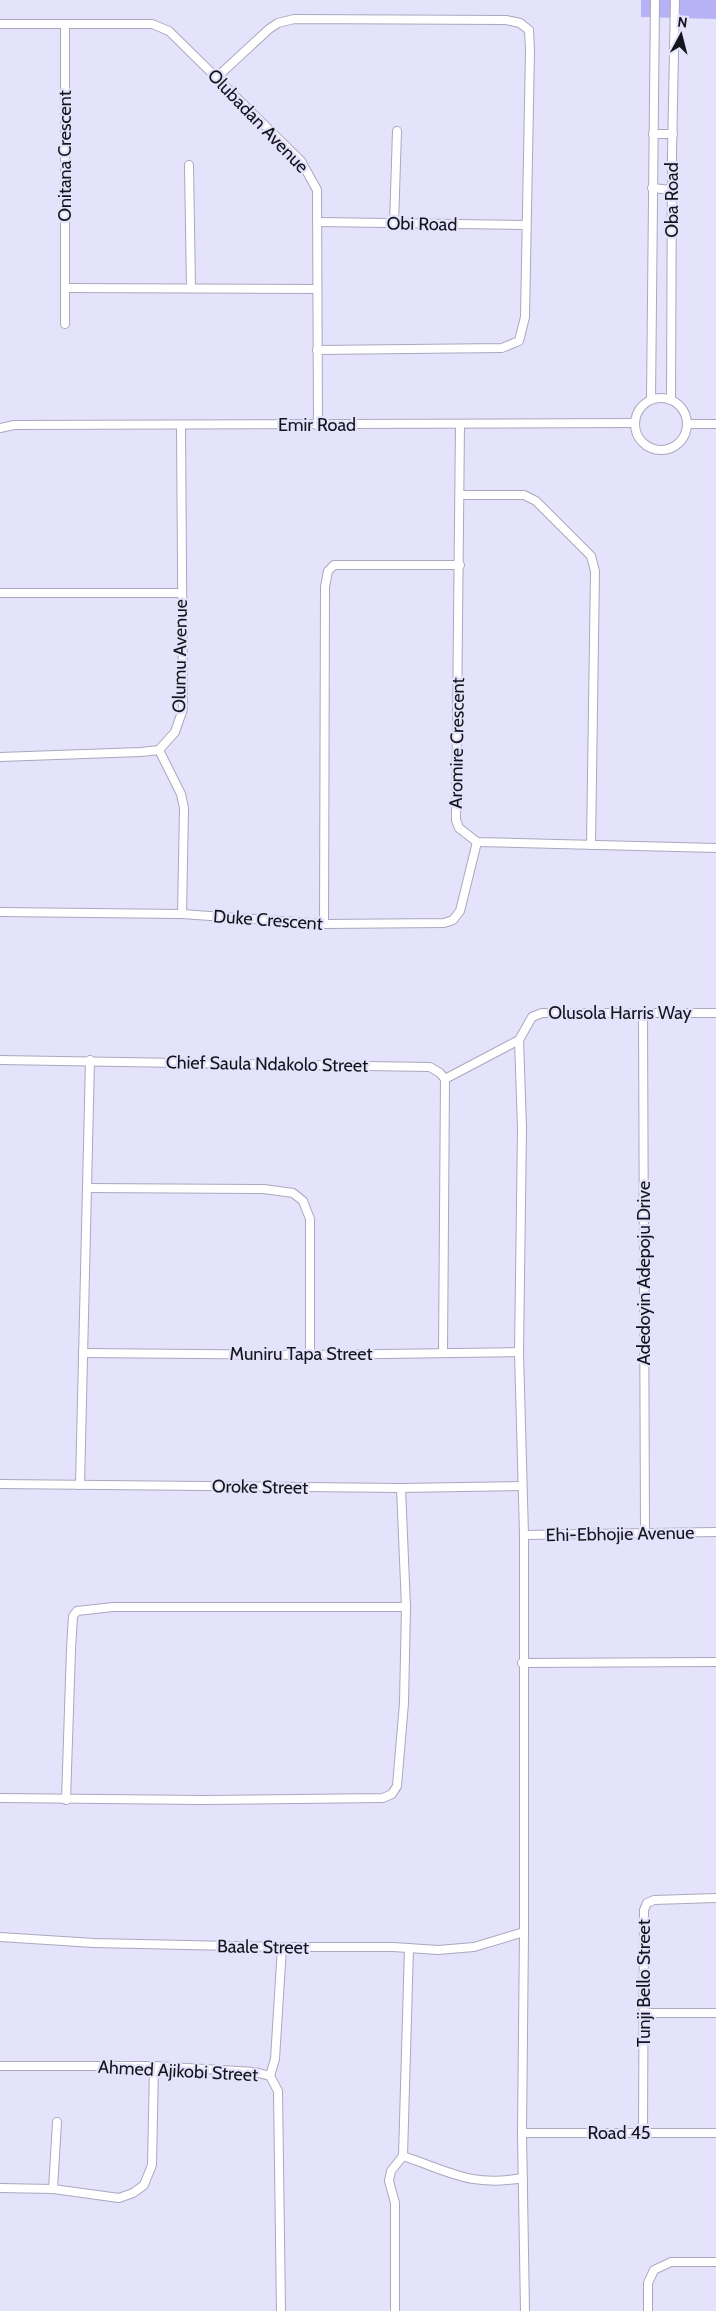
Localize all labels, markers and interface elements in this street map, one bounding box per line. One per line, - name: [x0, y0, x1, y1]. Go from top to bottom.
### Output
- north arrow: [656, 10, 706, 60]
- text: N: [677, 13, 689, 32]
- street label: Olubadan Avenue: [203, 64, 313, 178]
- street label: Onitana Crescent: [54, 90, 76, 222]
- street label: Oba Road: [661, 162, 683, 238]
- street label: Obi Road: [386, 212, 458, 236]
- street label: Emir Road: [278, 414, 356, 436]
- street label: Olumu Avenue: [168, 599, 192, 713]
- street label: Aromire Crescent: [445, 677, 469, 809]
- street label: Duke Crescent: [213, 905, 323, 935]
- street label: Olusola Harris Way: [548, 1002, 692, 1024]
- street label: Chief Saula Ndakolo Street: [166, 1051, 368, 1077]
- street label: Adedoyin Adepoju Drive: [633, 1181, 655, 1365]
- street label: Muniru Tapa Street: [230, 1343, 373, 1365]
- street label: Oroke Street: [212, 1475, 308, 1499]
- street label: Ehi-Ebhojie Avenue: [545, 1522, 695, 1546]
- street label: Tunji Bello Street: [633, 1919, 655, 2047]
- street label: Baale Street: [217, 1935, 309, 1959]
- street label: Ahmed Ajikobi Street: [97, 2056, 259, 2086]
- street label: Road 45: [587, 2122, 651, 2144]

